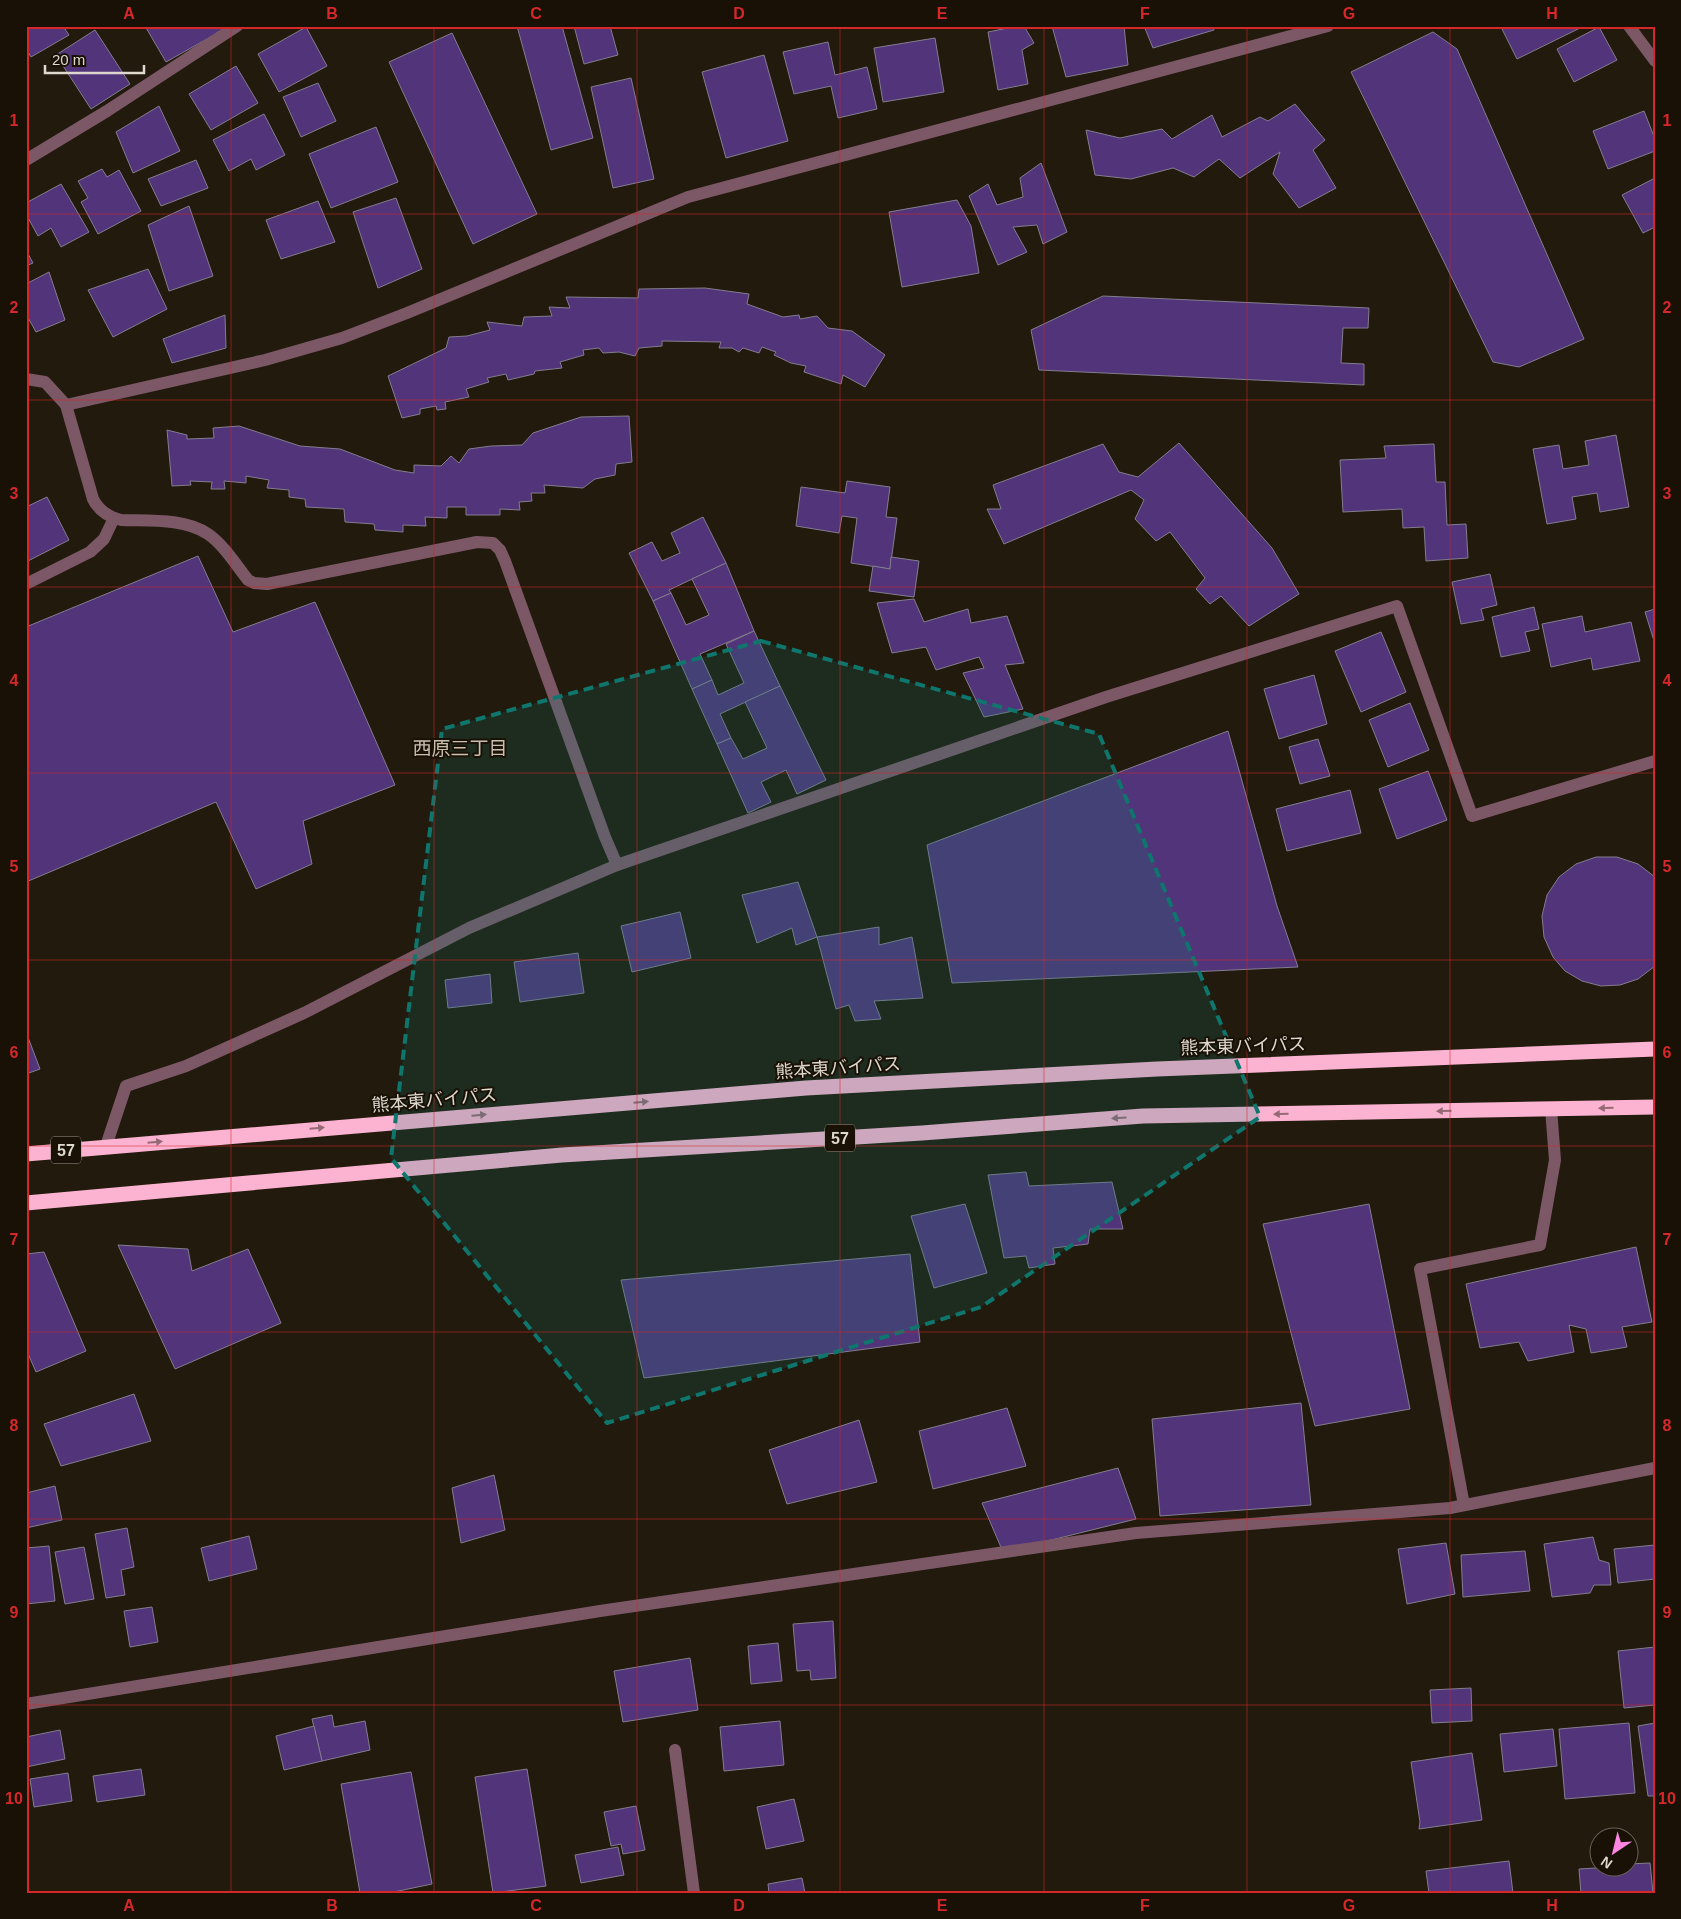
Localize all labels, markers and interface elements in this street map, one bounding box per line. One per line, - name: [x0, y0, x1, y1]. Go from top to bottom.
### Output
- text: A: [123, 5, 135, 22]
- text: B: [326, 5, 338, 22]
- text: C: [530, 5, 542, 22]
- text: D: [733, 5, 745, 22]
- text: E: [937, 5, 948, 22]
- text: F: [1140, 5, 1150, 22]
- text: G: [1343, 5, 1355, 22]
- text: H: [1546, 5, 1558, 22]
- scale bar: [45, 42, 144, 74]
- text: 20 m: [52, 51, 85, 68]
- text: 1: [10, 112, 19, 129]
- text: 1: [1663, 112, 1672, 129]
- text: 2: [10, 299, 19, 316]
- text: 2: [1663, 299, 1672, 316]
- text: 3: [10, 485, 19, 502]
- text: 3: [1663, 485, 1672, 502]
- text: 4: [10, 672, 19, 689]
- text: 4: [1663, 672, 1672, 689]
- district label: 西原三丁目: [412, 738, 508, 759]
- text: 5: [10, 858, 19, 875]
- text: 5: [1663, 858, 1672, 875]
- street label: 熊本東バイパス: [1180, 1034, 1306, 1058]
- text: 6: [10, 1044, 19, 1061]
- text: 6: [1663, 1044, 1672, 1061]
- street label: 熊本東バイパス: [775, 1054, 901, 1082]
- street label: 熊本東バイパス: [371, 1085, 497, 1115]
- one-way arrow: [633, 1097, 649, 1105]
- one-way arrow: [1598, 1104, 1614, 1112]
- one-way arrow: [1435, 1107, 1451, 1115]
- one-way arrow: [1273, 1110, 1289, 1118]
- one-way arrow: [471, 1111, 487, 1119]
- one-way arrow: [1110, 1115, 1126, 1123]
- one-way arrow: [309, 1124, 325, 1132]
- road number: 57: [825, 1124, 855, 1152]
- road number: 57: [51, 1136, 81, 1164]
- one-way arrow: [147, 1138, 163, 1146]
- text: 7: [10, 1231, 19, 1248]
- text: 7: [1663, 1231, 1672, 1248]
- text: 8: [10, 1417, 19, 1434]
- text: 8: [1663, 1417, 1672, 1434]
- text: 9: [10, 1604, 19, 1621]
- text: 9: [1663, 1604, 1672, 1621]
- text: 10: [5, 1790, 23, 1807]
- text: 10: [1658, 1790, 1676, 1807]
- north arrow: [1588, 1826, 1638, 1876]
- text: N: [1598, 1853, 1615, 1872]
- text: A: [123, 1897, 135, 1914]
- text: B: [326, 1897, 338, 1914]
- text: C: [530, 1897, 542, 1914]
- text: D: [733, 1897, 745, 1914]
- text: E: [937, 1897, 948, 1914]
- text: F: [1140, 1897, 1150, 1914]
- text: G: [1343, 1897, 1355, 1914]
- text: H: [1546, 1897, 1558, 1914]

